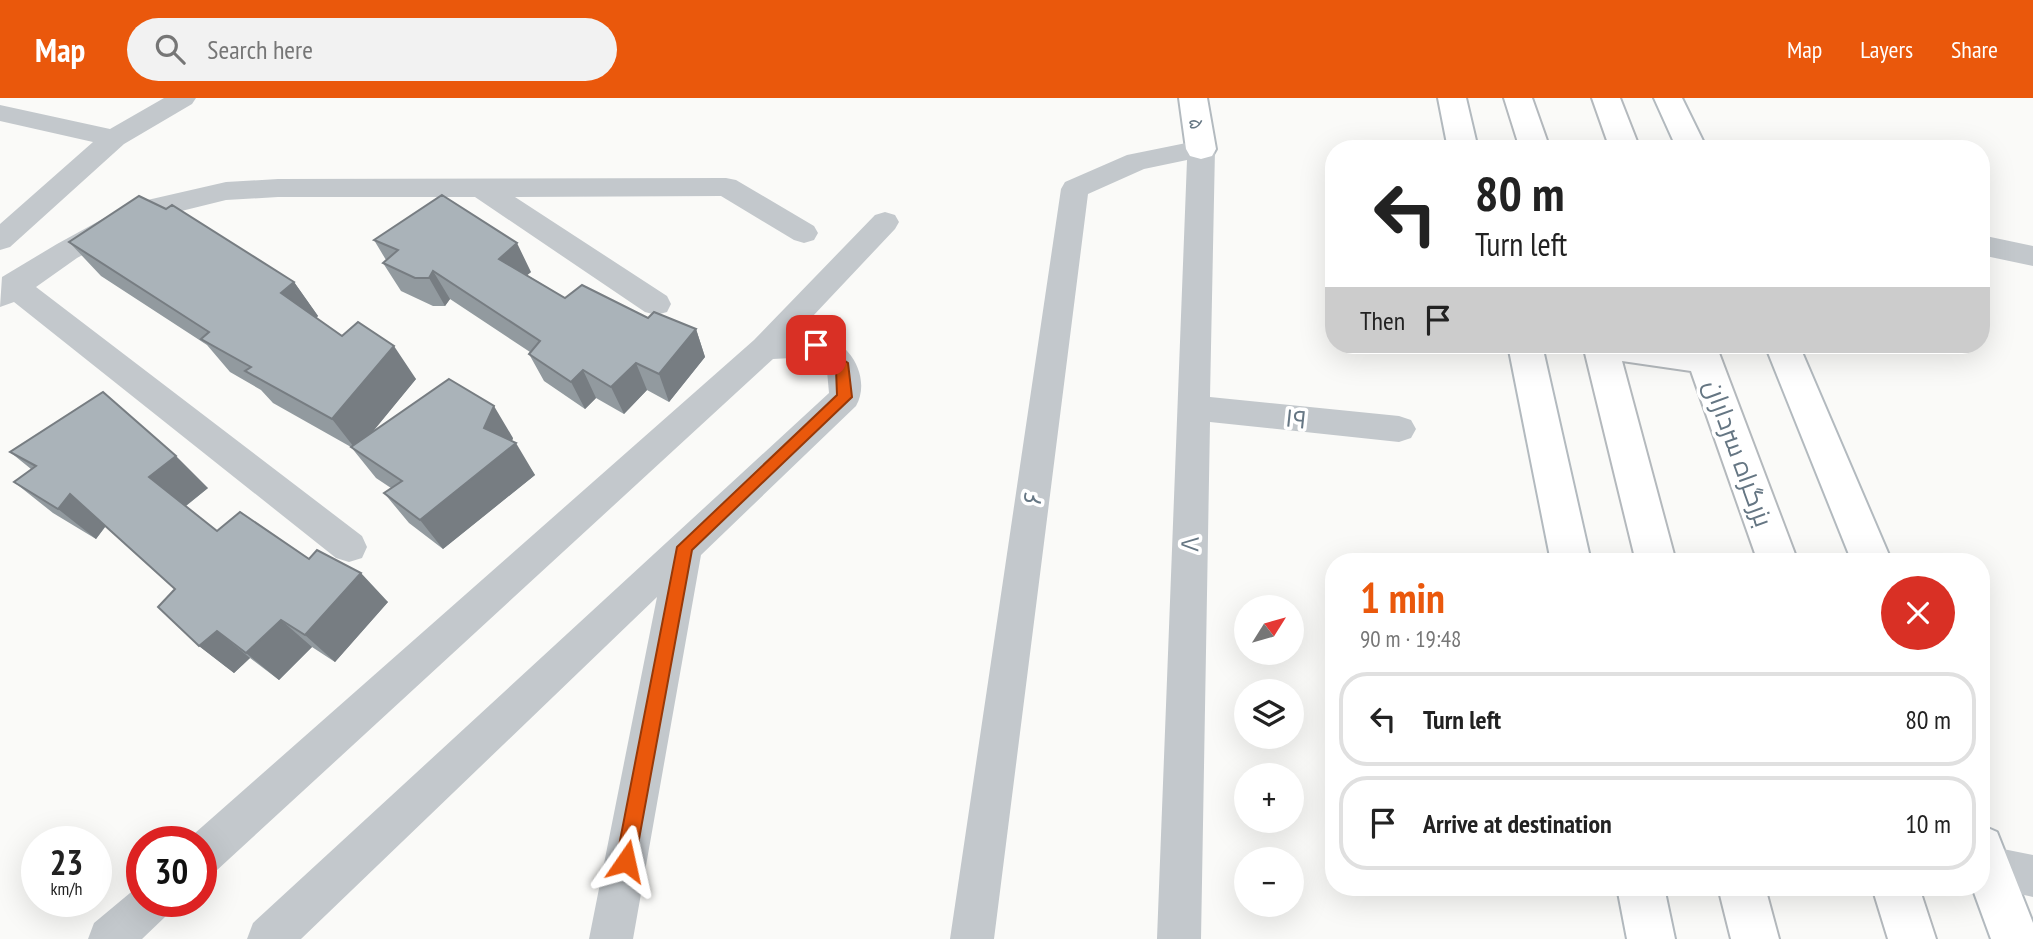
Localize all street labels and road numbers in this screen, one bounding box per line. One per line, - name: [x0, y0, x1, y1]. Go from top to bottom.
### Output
- street label: ۵: [1183, 116, 1211, 132]
- street label: بزرگراه سرداران: [1697, 375, 1781, 531]
- street label: ۱۹: [1284, 400, 1308, 436]
- street label: ۶: [1015, 490, 1049, 506]
- street label: ۸: [1172, 535, 1206, 553]

